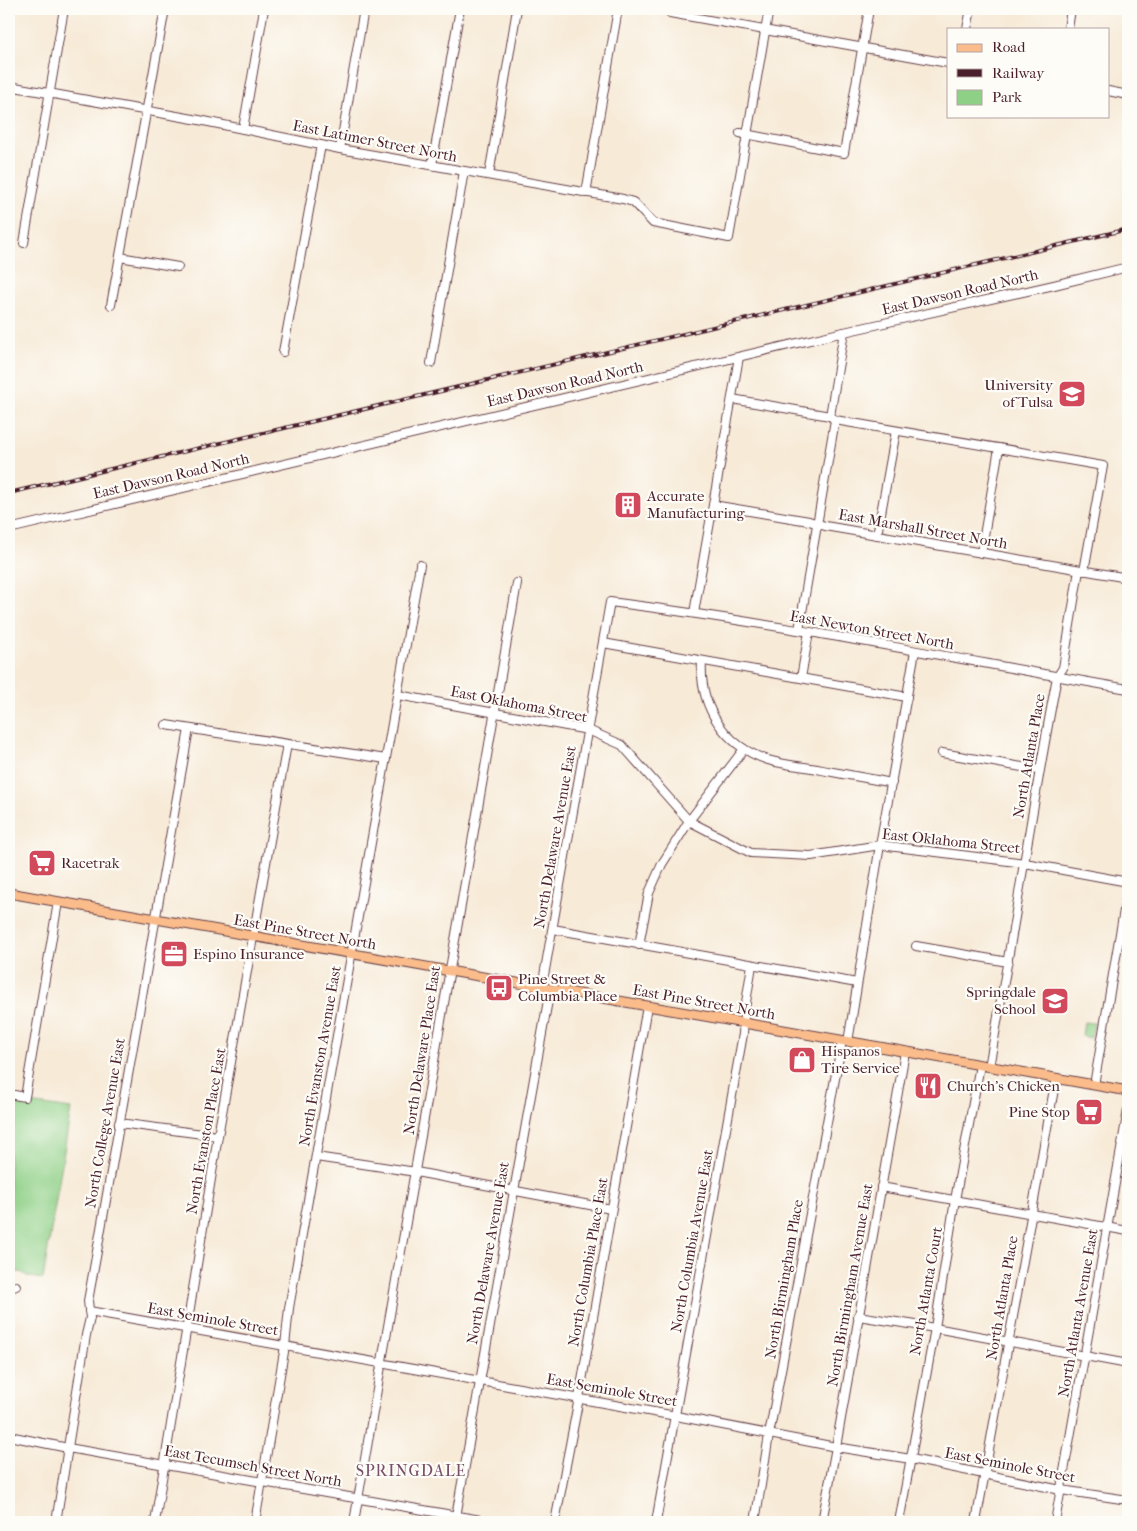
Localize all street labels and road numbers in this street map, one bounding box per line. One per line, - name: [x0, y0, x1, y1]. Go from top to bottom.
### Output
- street label: East Latimer Street North: [291, 116, 459, 166]
- street label: East Dawson Road North: [880, 265, 1040, 319]
- street label: East Dawson Road North: [485, 357, 645, 411]
- street label: East Dawson Road North: [91, 449, 251, 503]
- street label: East Marshall Street North: [837, 505, 1009, 553]
- street label: East Newton Street North: [789, 607, 956, 653]
- street label: East Oklahoma Street: [449, 682, 590, 726]
- street label: North Atlanta Place: [1009, 692, 1049, 820]
- street label: North Delaware Avenue East: [530, 744, 580, 930]
- street label: East Oklahoma Street: [881, 825, 1022, 857]
- street label: East Pine Street North: [232, 911, 378, 954]
- street label: North Evanston Avenue East: [295, 964, 345, 1148]
- street label: North Delaware Place East: [400, 964, 444, 1136]
- street label: East Pine Street North: [631, 981, 777, 1024]
- street label: North College Avenue East: [81, 1036, 129, 1210]
- street label: North Evanston Place East: [182, 1046, 230, 1216]
- street label: North Columbia Avenue East: [667, 1147, 717, 1334]
- street label: North Delaware Avenue East: [463, 1160, 513, 1346]
- street label: North Columbia Place East: [564, 1175, 612, 1348]
- street label: North Birmingham Avenue East: [823, 1181, 877, 1388]
- street label: North Birmingham Place: [761, 1197, 807, 1360]
- street label: North Atlanta Court: [906, 1225, 946, 1357]
- street label: North Atlanta Avenue East: [1054, 1227, 1102, 1399]
- street label: North Atlanta Place: [982, 1234, 1022, 1362]
- street label: East Seminole Street: [146, 1299, 281, 1339]
- street label: East Seminole Street: [545, 1370, 680, 1410]
- street label: East Tecumseh Street North: [163, 1441, 344, 1491]
- street label: East Seminole Street: [943, 1444, 1077, 1487]

